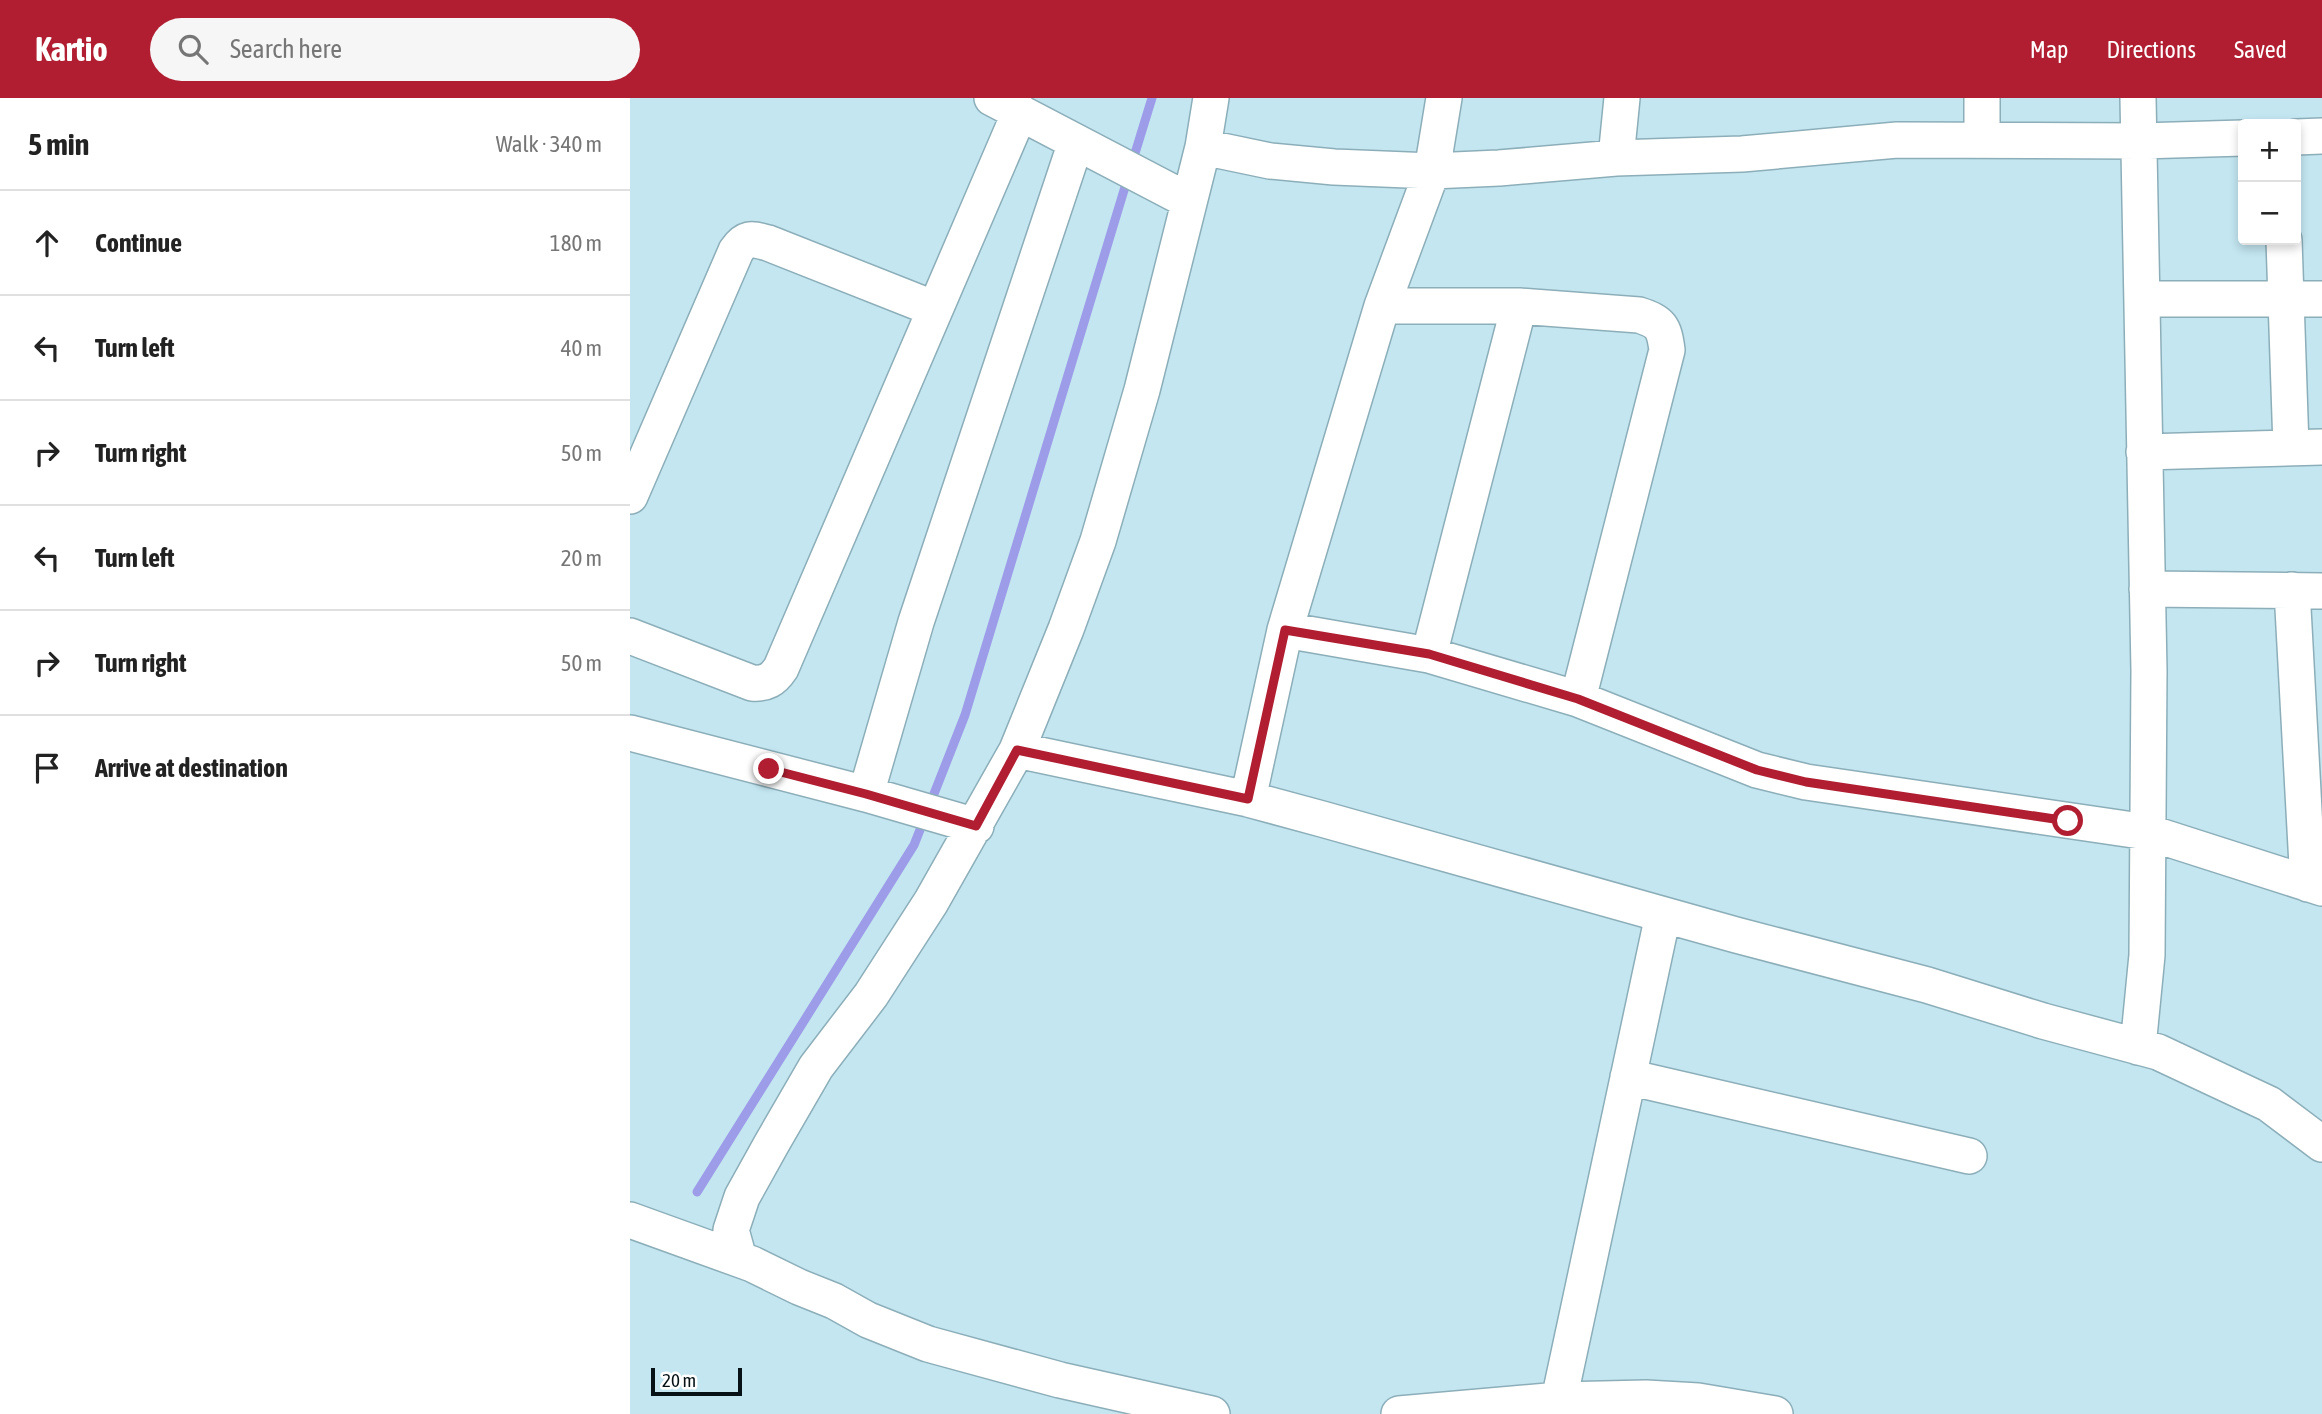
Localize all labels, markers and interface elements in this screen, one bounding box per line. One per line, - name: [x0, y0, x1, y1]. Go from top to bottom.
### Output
- search box: [150, 18, 640, 81]
- text: Kartio: [35, 30, 108, 68]
- icon: search: [174, 30, 212, 68]
- text: Search here: [230, 34, 342, 64]
- text: Map: [2030, 36, 2068, 63]
- text: Directions: [2106, 36, 2196, 63]
- text: Saved: [2234, 36, 2287, 63]
- map controls: [2238, 119, 2301, 245]
- button: +: [2238, 119, 2301, 182]
- text: 5 min: [28, 127, 89, 161]
- text: Walk · 340 m: [496, 131, 602, 157]
- button: −: [2238, 182, 2301, 245]
- icon: ahead: [28, 224, 66, 262]
- text: Continue: [95, 228, 182, 258]
- text: 180 m: [550, 230, 602, 256]
- icon: left: [28, 329, 66, 367]
- text: Turn left: [95, 333, 175, 363]
- text: 40 m: [561, 335, 602, 361]
- icon: right: [28, 434, 66, 472]
- text: Turn right: [95, 438, 186, 468]
- text: 50 m: [561, 440, 602, 466]
- icon: left: [28, 539, 66, 577]
- text: Turn left: [95, 543, 175, 573]
- text: 20 m: [561, 545, 602, 571]
- icon: right: [28, 644, 66, 682]
- text: Turn right: [95, 648, 186, 678]
- text: 50 m: [561, 650, 602, 676]
- icon: arrive: [28, 749, 66, 787]
- text: Arrive at destination: [95, 753, 288, 783]
- route end: [753, 753, 784, 784]
- route start: [2052, 805, 2083, 836]
- scale bar: [651, 1365, 742, 1397]
- text: 20 m: [662, 1369, 696, 1391]

